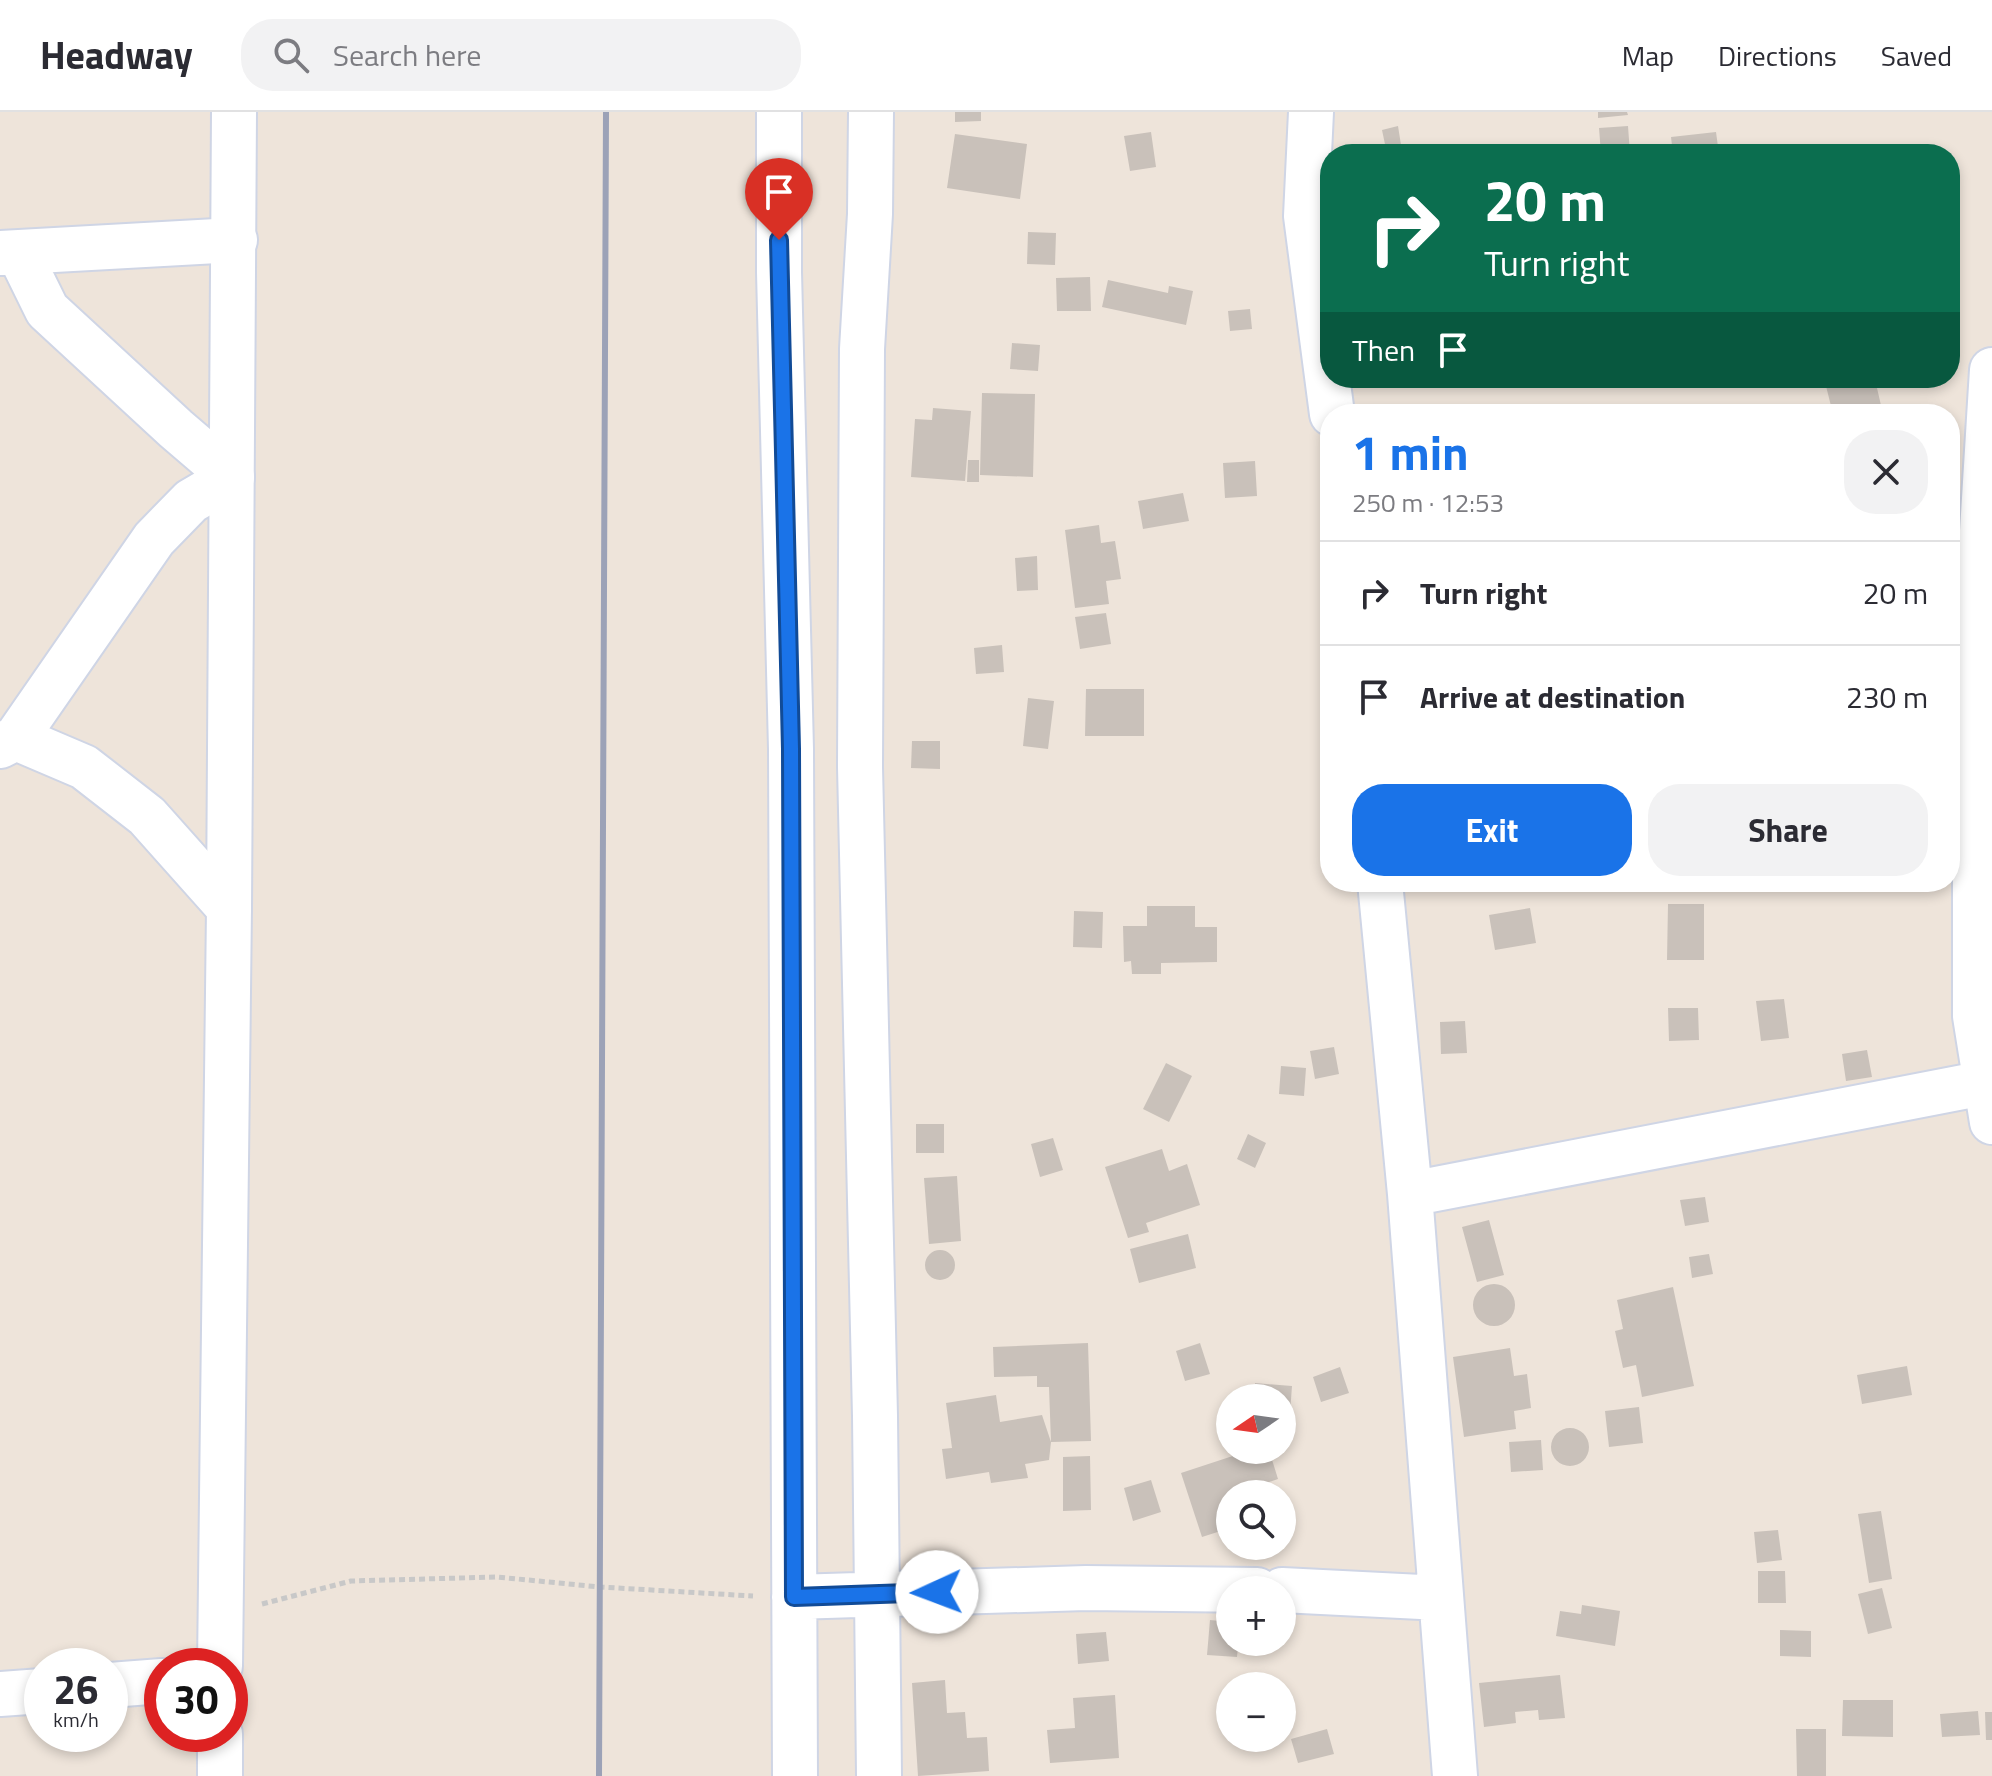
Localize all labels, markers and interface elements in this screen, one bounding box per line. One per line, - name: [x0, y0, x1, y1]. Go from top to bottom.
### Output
- search box: [241, 19, 801, 91]
- text: Headway: [40, 26, 193, 84]
- text: Search here: [333, 32, 481, 78]
- icon: search: [269, 33, 313, 77]
- text: Map: [1622, 34, 1674, 77]
- text: Directions: [1718, 34, 1837, 77]
- text: Saved: [1881, 34, 1952, 77]
- pin: [745, 158, 813, 240]
- text: 20 m: [1484, 158, 1606, 243]
- icon: arrive: [757, 170, 801, 214]
- icon: right: [1352, 176, 1456, 280]
- text: Turn right: [1484, 235, 1629, 290]
- text: Then: [1352, 327, 1415, 373]
- icon: arrive: [1431, 328, 1475, 372]
- text: 1 min: [1352, 416, 1469, 489]
- button: close: [1844, 430, 1928, 514]
- text: 250 m · 12:53: [1352, 483, 1504, 522]
- text: Turn right: [1420, 570, 1548, 616]
- text: 20 m: [1863, 570, 1928, 616]
- icon: right: [1352, 571, 1396, 615]
- text: Arrive at destination: [1420, 674, 1685, 720]
- text: 230 m: [1846, 674, 1928, 720]
- icon: arrive: [1352, 675, 1396, 719]
- button: Exit: [1352, 784, 1632, 876]
- button: Share: [1648, 784, 1928, 876]
- north arrow: [1216, 1384, 1296, 1464]
- map controls: [1216, 1384, 1296, 1752]
- button: search: [1216, 1480, 1296, 1560]
- position arrow: [895, 1550, 979, 1634]
- button: +: [1216, 1576, 1296, 1656]
- speed limit sign: 30: [144, 1648, 248, 1752]
- text: 26: [54, 1659, 98, 1720]
- button: −: [1216, 1672, 1296, 1752]
- text: km/h: [53, 1704, 99, 1735]

